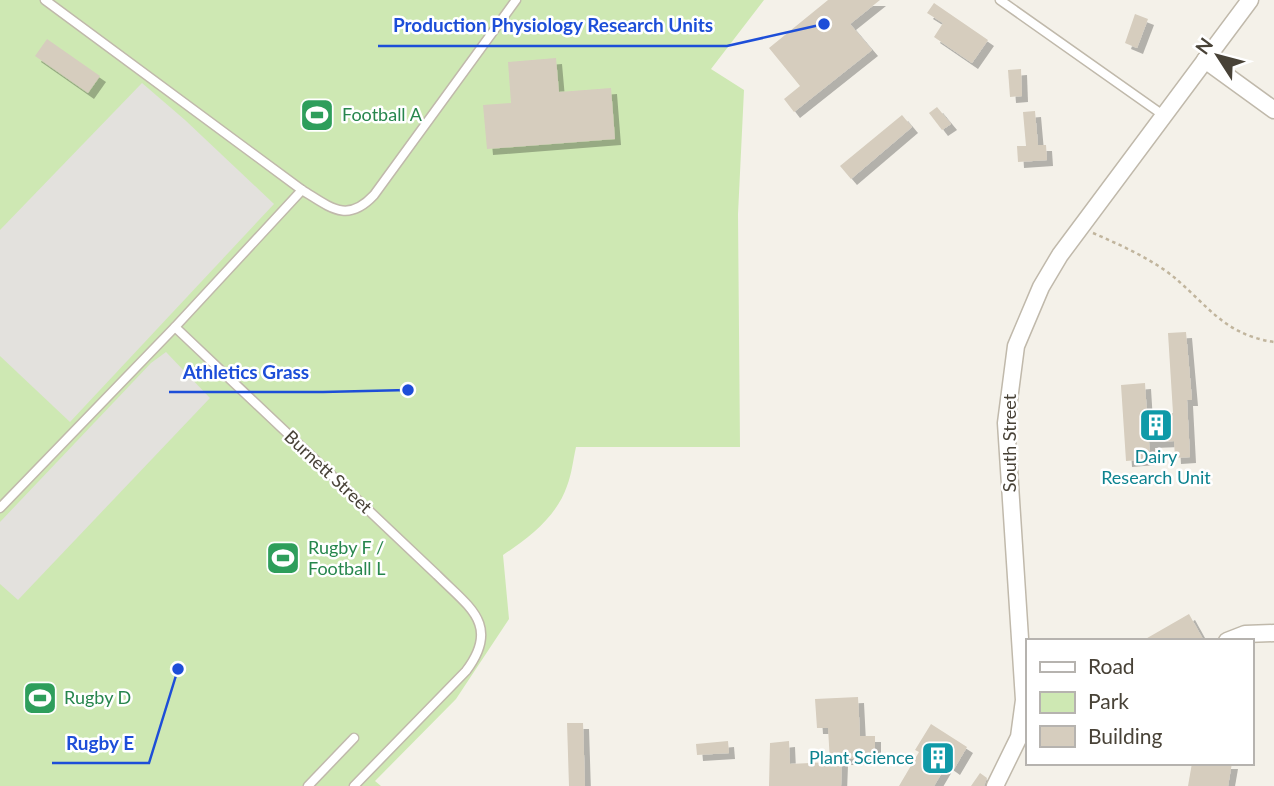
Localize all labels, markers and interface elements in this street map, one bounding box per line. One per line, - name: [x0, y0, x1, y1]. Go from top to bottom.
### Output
- callout: Production Physiology Research Units: [378, 6, 727, 46]
- text: Production Physiology Research Units: [393, 13, 713, 36]
- north arrow: [1183, 21, 1253, 91]
- text: N: [1190, 33, 1217, 58]
- sports icon: Football A: [298, 96, 336, 134]
- place label: Football A: [342, 103, 423, 125]
- callout: Athletics Grass: [169, 352, 323, 392]
- text: Athletics Grass: [182, 360, 309, 383]
- street label: South Street: [998, 393, 1020, 492]
- building icon: Dairy Research Unit: [1137, 406, 1175, 444]
- street label: Burnett Street: [280, 425, 377, 518]
- place label: Dairy Research Unit: [1101, 445, 1211, 488]
- place label: Rugby F / Football L: [308, 536, 385, 579]
- sports icon: Rugby F / Football L: [264, 539, 302, 577]
- legend: [1026, 639, 1253, 765]
- text: Road: [1088, 653, 1135, 678]
- sports icon: Rugby D: [21, 679, 59, 717]
- place label: Rugby D: [64, 686, 131, 708]
- text: Park: [1088, 688, 1129, 713]
- callout: Rugby E: [52, 723, 149, 763]
- text: Building: [1088, 723, 1163, 748]
- text: Rugby E: [66, 731, 134, 754]
- building icon: Plant Science: [919, 739, 957, 777]
- place label: Plant Science: [809, 746, 914, 768]

